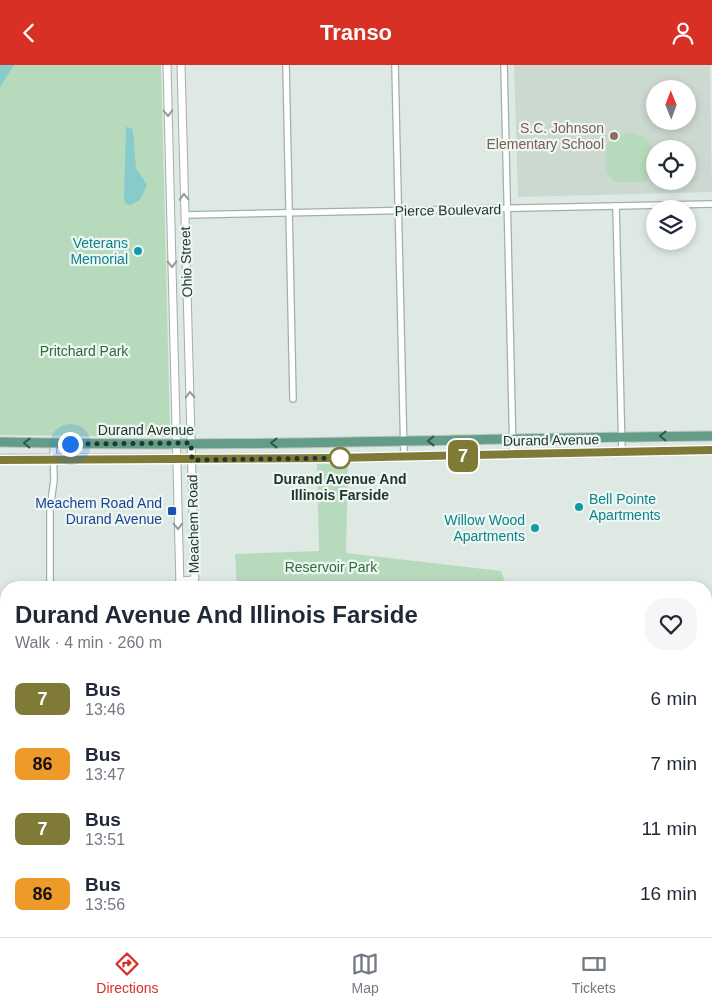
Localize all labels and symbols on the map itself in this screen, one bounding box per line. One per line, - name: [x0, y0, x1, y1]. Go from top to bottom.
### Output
- north arrow: [646, 80, 696, 130]
- one-way arrow: [163, 110, 174, 118]
- place label: S.C. Johnson Elementary School: [486, 120, 604, 152]
- marker: S.C. Johnson Elementary School: [608, 130, 620, 142]
- one-way arrow: [179, 193, 189, 200]
- street label: Pierce Boulevard: [395, 201, 501, 219]
- street label: Ohio Street: [177, 226, 195, 298]
- place label: Veterans Memorial: [70, 235, 128, 267]
- marker: Veterans Memorial: [132, 245, 144, 257]
- one-way arrow: [166, 261, 177, 269]
- park label: Pritchard Park: [40, 343, 129, 359]
- one-way arrow: [185, 390, 195, 398]
- street label: Durand Avenue: [98, 422, 194, 438]
- street label: Durand Avenue: [503, 431, 599, 449]
- one-way arrow: [659, 431, 667, 441]
- your location: [58, 432, 83, 457]
- one-way arrow: [427, 436, 434, 446]
- one-way arrow: [22, 438, 30, 448]
- one-way arrow: [270, 438, 278, 448]
- line badge: 7: [447, 440, 479, 472]
- marker: Durand Avenue And Illinois Farside: [329, 447, 351, 469]
- place label: Durand Avenue And Illinois Farside: [273, 471, 407, 503]
- street label: Meachem Road: [184, 474, 202, 574]
- place label: Bell Pointe Apartments: [589, 491, 661, 523]
- place label: Meachem Road And Durand Avenue: [35, 495, 162, 527]
- marker: Bell Pointe Apartments: [573, 501, 585, 513]
- marker: Meachem Road And Durand Avenue: [166, 505, 178, 517]
- place label: Willow Wood Apartments: [444, 512, 525, 544]
- one-way arrow: [173, 522, 183, 530]
- marker: Willow Wood Apartments: [529, 522, 541, 534]
- park label: Reservoir Park: [285, 559, 378, 575]

